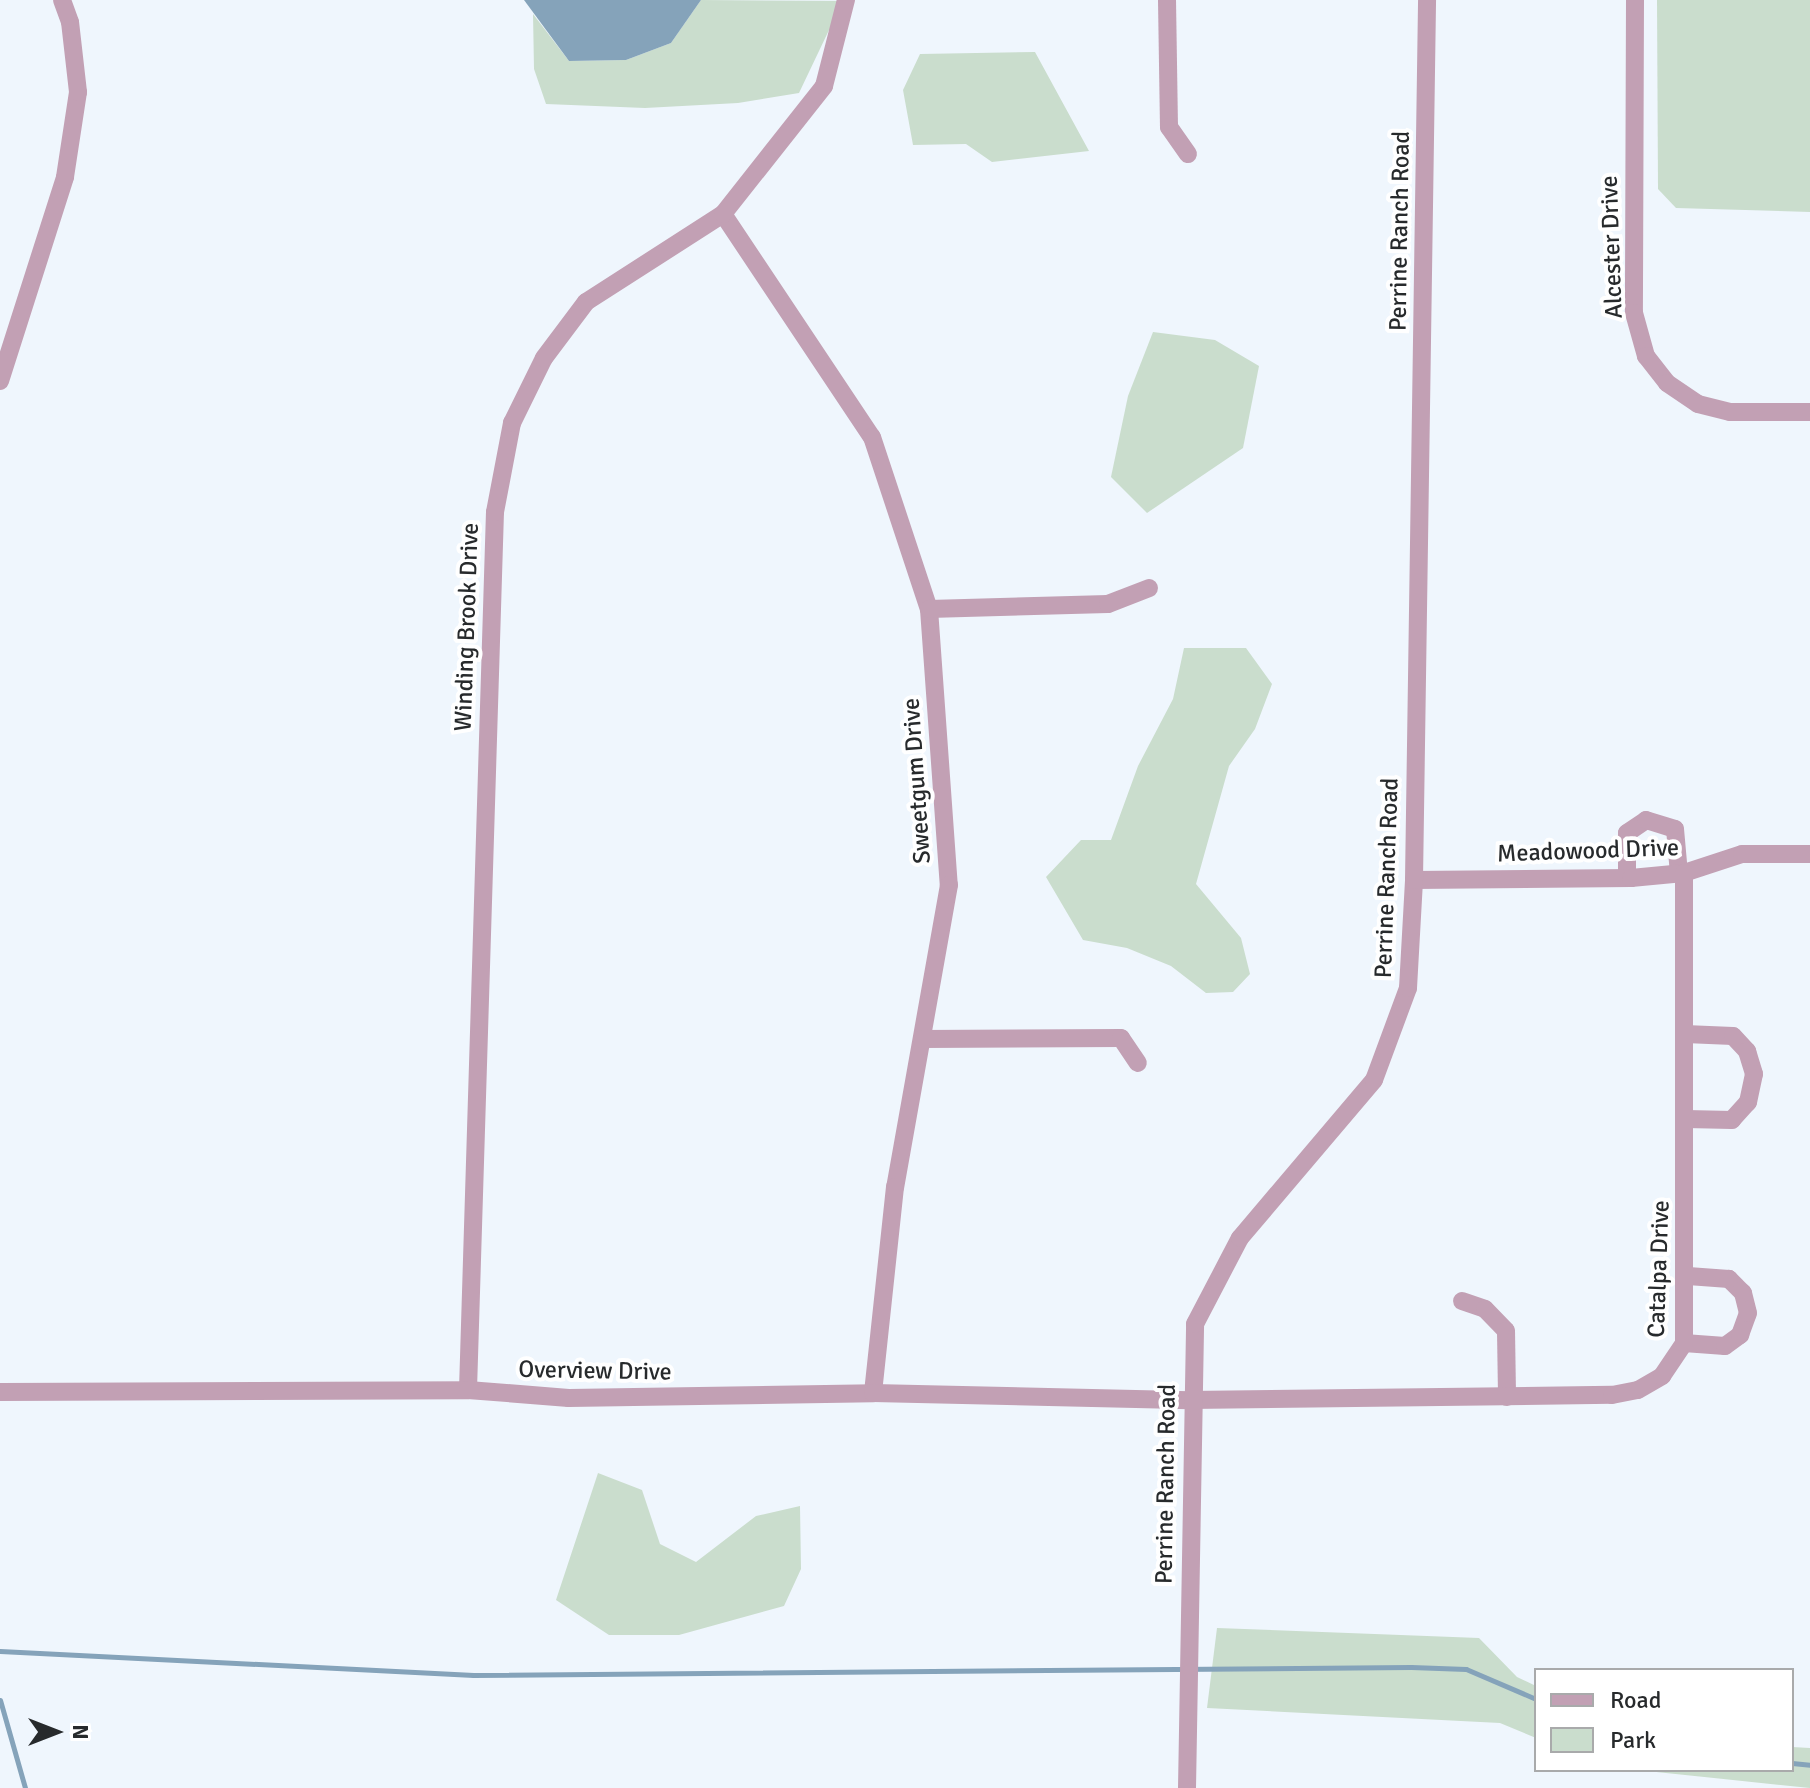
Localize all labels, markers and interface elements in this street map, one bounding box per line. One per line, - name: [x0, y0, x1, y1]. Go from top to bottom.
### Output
- street label: Perrine Ranch Road: [1384, 131, 1416, 331]
- street label: Alcester Drive: [1595, 175, 1629, 319]
- street label: Winding Brook Drive: [449, 522, 485, 732]
- street label: Sweetgum Drive: [897, 697, 937, 865]
- street label: Perrine Ranch Road: [1369, 777, 1405, 979]
- street label: Meadowood Drive: [1497, 833, 1679, 869]
- street label: Catalpa Drive: [1642, 1200, 1676, 1338]
- street label: Overview Drive: [518, 1355, 672, 1387]
- street label: Perrine Ranch Road: [1150, 1384, 1182, 1584]
- legend: [1534, 1668, 1794, 1772]
- text: Road: [1610, 1685, 1661, 1715]
- north arrow: [16, 1692, 96, 1772]
- text: N: [67, 1724, 94, 1740]
- text: Park: [1610, 1725, 1656, 1755]

